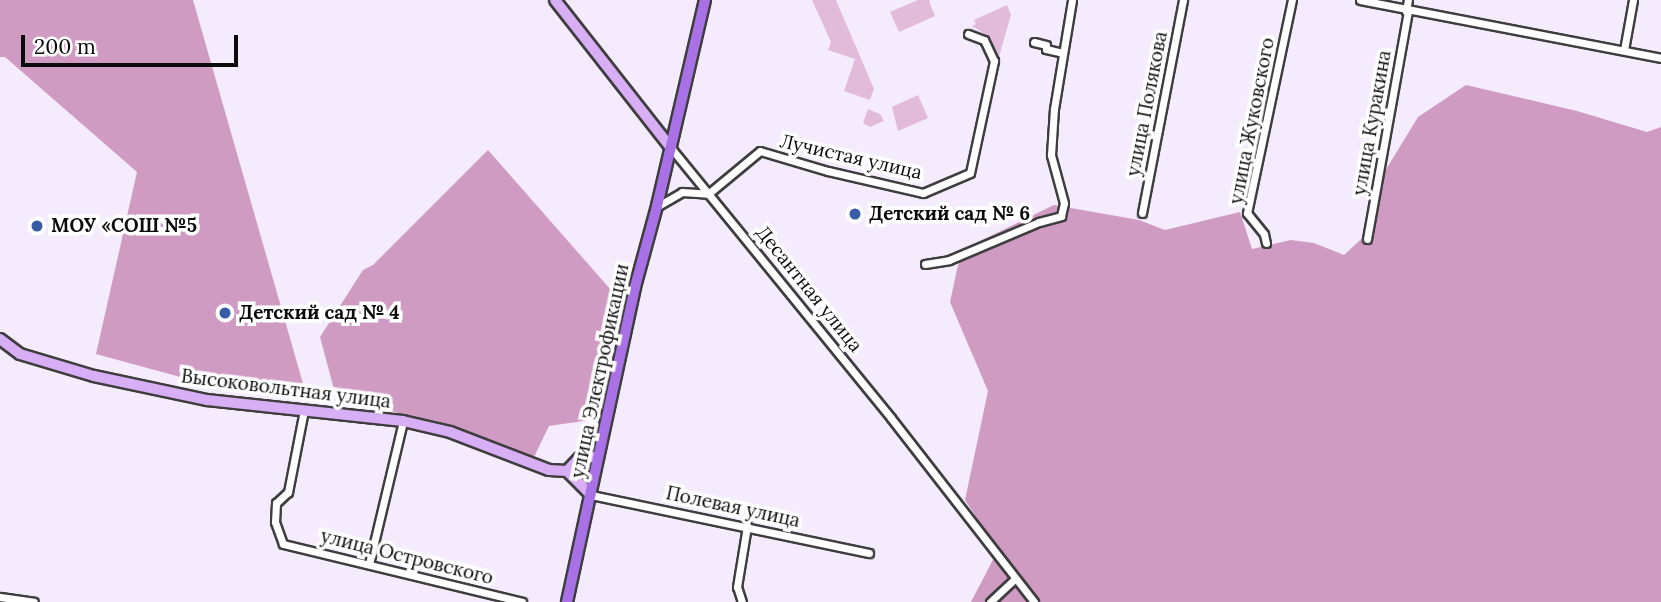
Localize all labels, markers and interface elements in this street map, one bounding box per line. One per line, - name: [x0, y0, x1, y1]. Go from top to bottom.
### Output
- scale bar: [24, 21, 242, 65]
- street label: улица Полякова: [1122, 30, 1172, 178]
- text: 200 m: [34, 33, 96, 60]
- street label: улица Жуковского: [1225, 36, 1279, 206]
- street label: улица Куракина: [1348, 49, 1396, 197]
- street label: Лучистая улица: [778, 130, 924, 184]
- place label: Детский сад № 6: [869, 203, 1030, 225]
- marker: Детский сад № 6: [847, 206, 863, 222]
- place label: МОУ «СОШ №5: [51, 215, 197, 237]
- marker: МОУ «СОШ №5: [29, 218, 45, 234]
- street label: Десантная улица: [751, 221, 867, 357]
- street label: улица Электрофикации: [566, 262, 634, 480]
- place label: Детский сад № 4: [239, 302, 400, 324]
- marker: Детский сад № 4: [217, 305, 233, 321]
- street label: Высоковольтная улица: [180, 365, 392, 413]
- street label: Полевая улица: [664, 482, 802, 532]
- street label: улица Островского: [318, 525, 496, 589]

